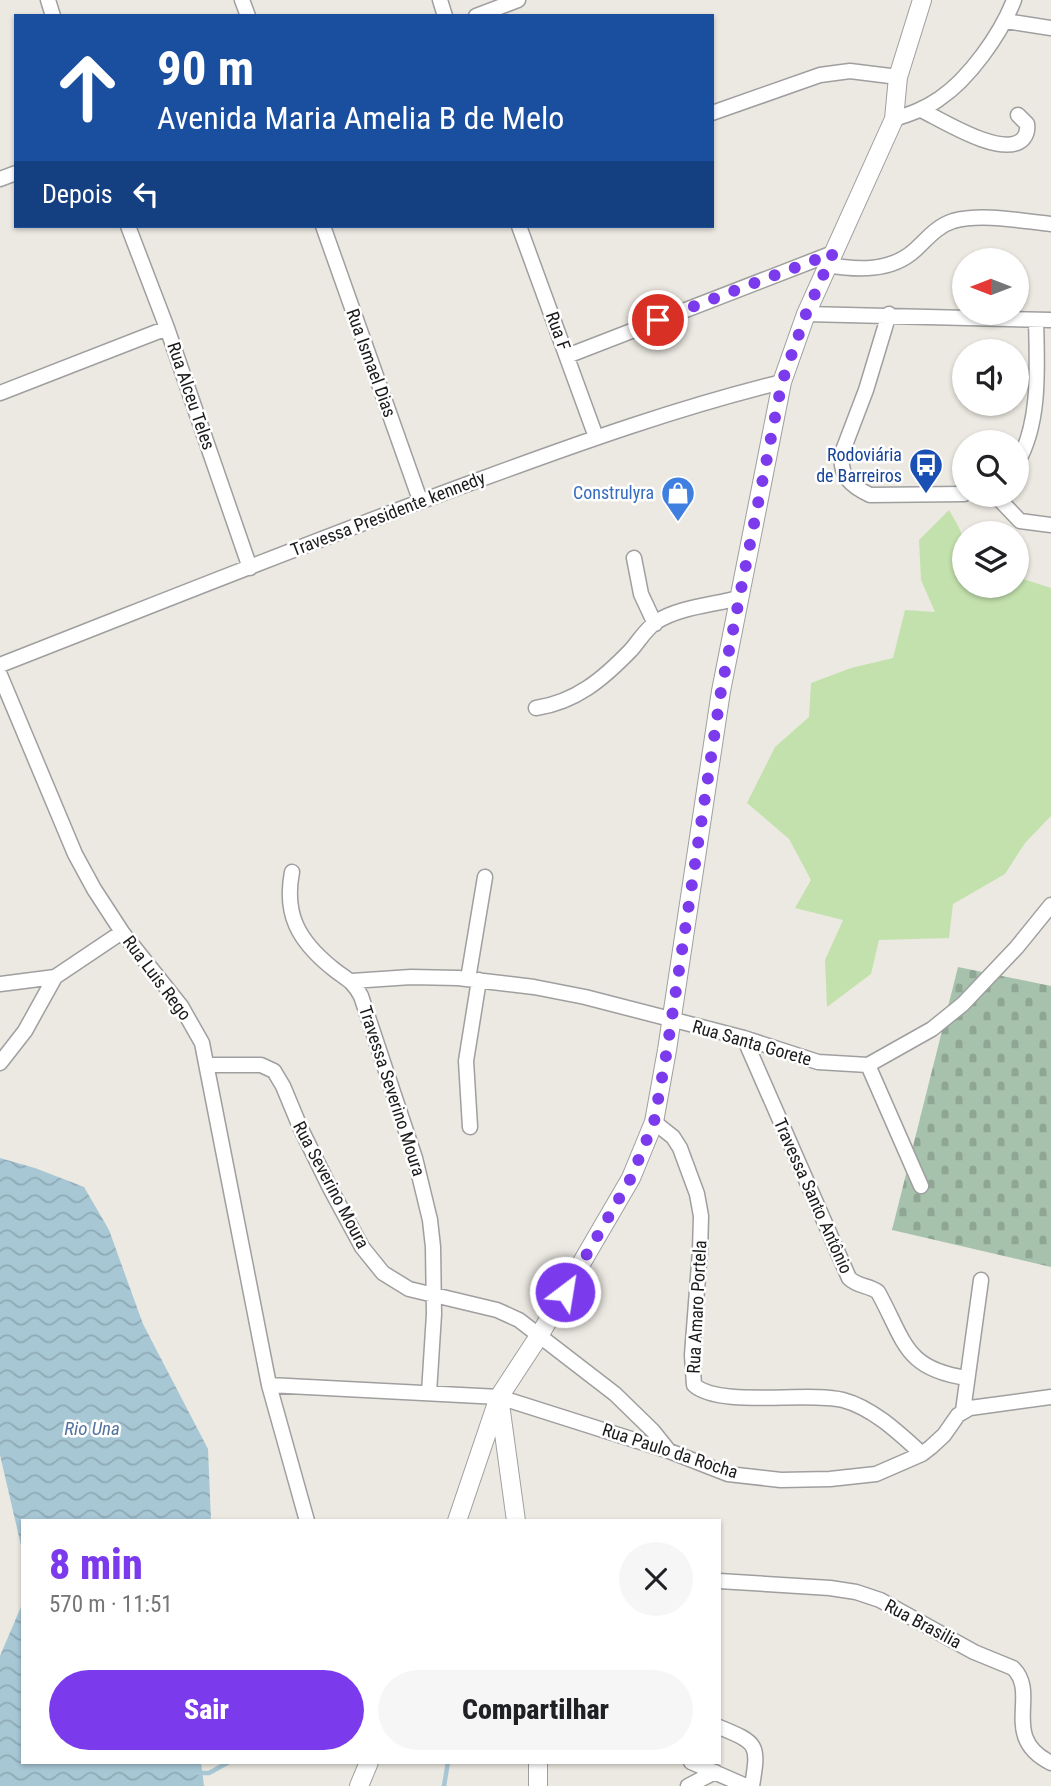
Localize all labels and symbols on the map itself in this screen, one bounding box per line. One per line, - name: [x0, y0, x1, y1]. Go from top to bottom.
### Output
- north arrow: [952, 248, 1029, 326]
- pin: [628, 290, 688, 350]
- street label: Rua Ismael Dias: [342, 306, 401, 420]
- street label: Rua F: [542, 309, 575, 353]
- street label: Rua Alceu Teles: [163, 339, 220, 452]
- place label: Rodoviária de Barreiros: [816, 444, 902, 486]
- bus stop icon: Rodoviária de Barreiros: [907, 446, 945, 495]
- street label: Travessa Presidente kennedy: [288, 467, 488, 560]
- shop icon: Construlyra: [659, 474, 697, 523]
- place label: Construlyra: [573, 482, 654, 503]
- street label: Rua Luis Rego: [119, 931, 196, 1024]
- street label: Travessa Severino Moura: [355, 1003, 430, 1179]
- street label: Rua Santa Gorete: [690, 1015, 814, 1070]
- street label: Travessa Santo Antônio: [770, 1115, 857, 1277]
- street label: Rua Severino Moura: [289, 1117, 374, 1252]
- street label: Rua Amaro Portela: [683, 1240, 710, 1374]
- position arrow: [528, 1255, 602, 1329]
- water label: Rio Una: [64, 1417, 120, 1440]
- street label: Rua Paulo da Rocha: [600, 1419, 741, 1482]
- street label: Rua Brasilia: [881, 1595, 965, 1653]

